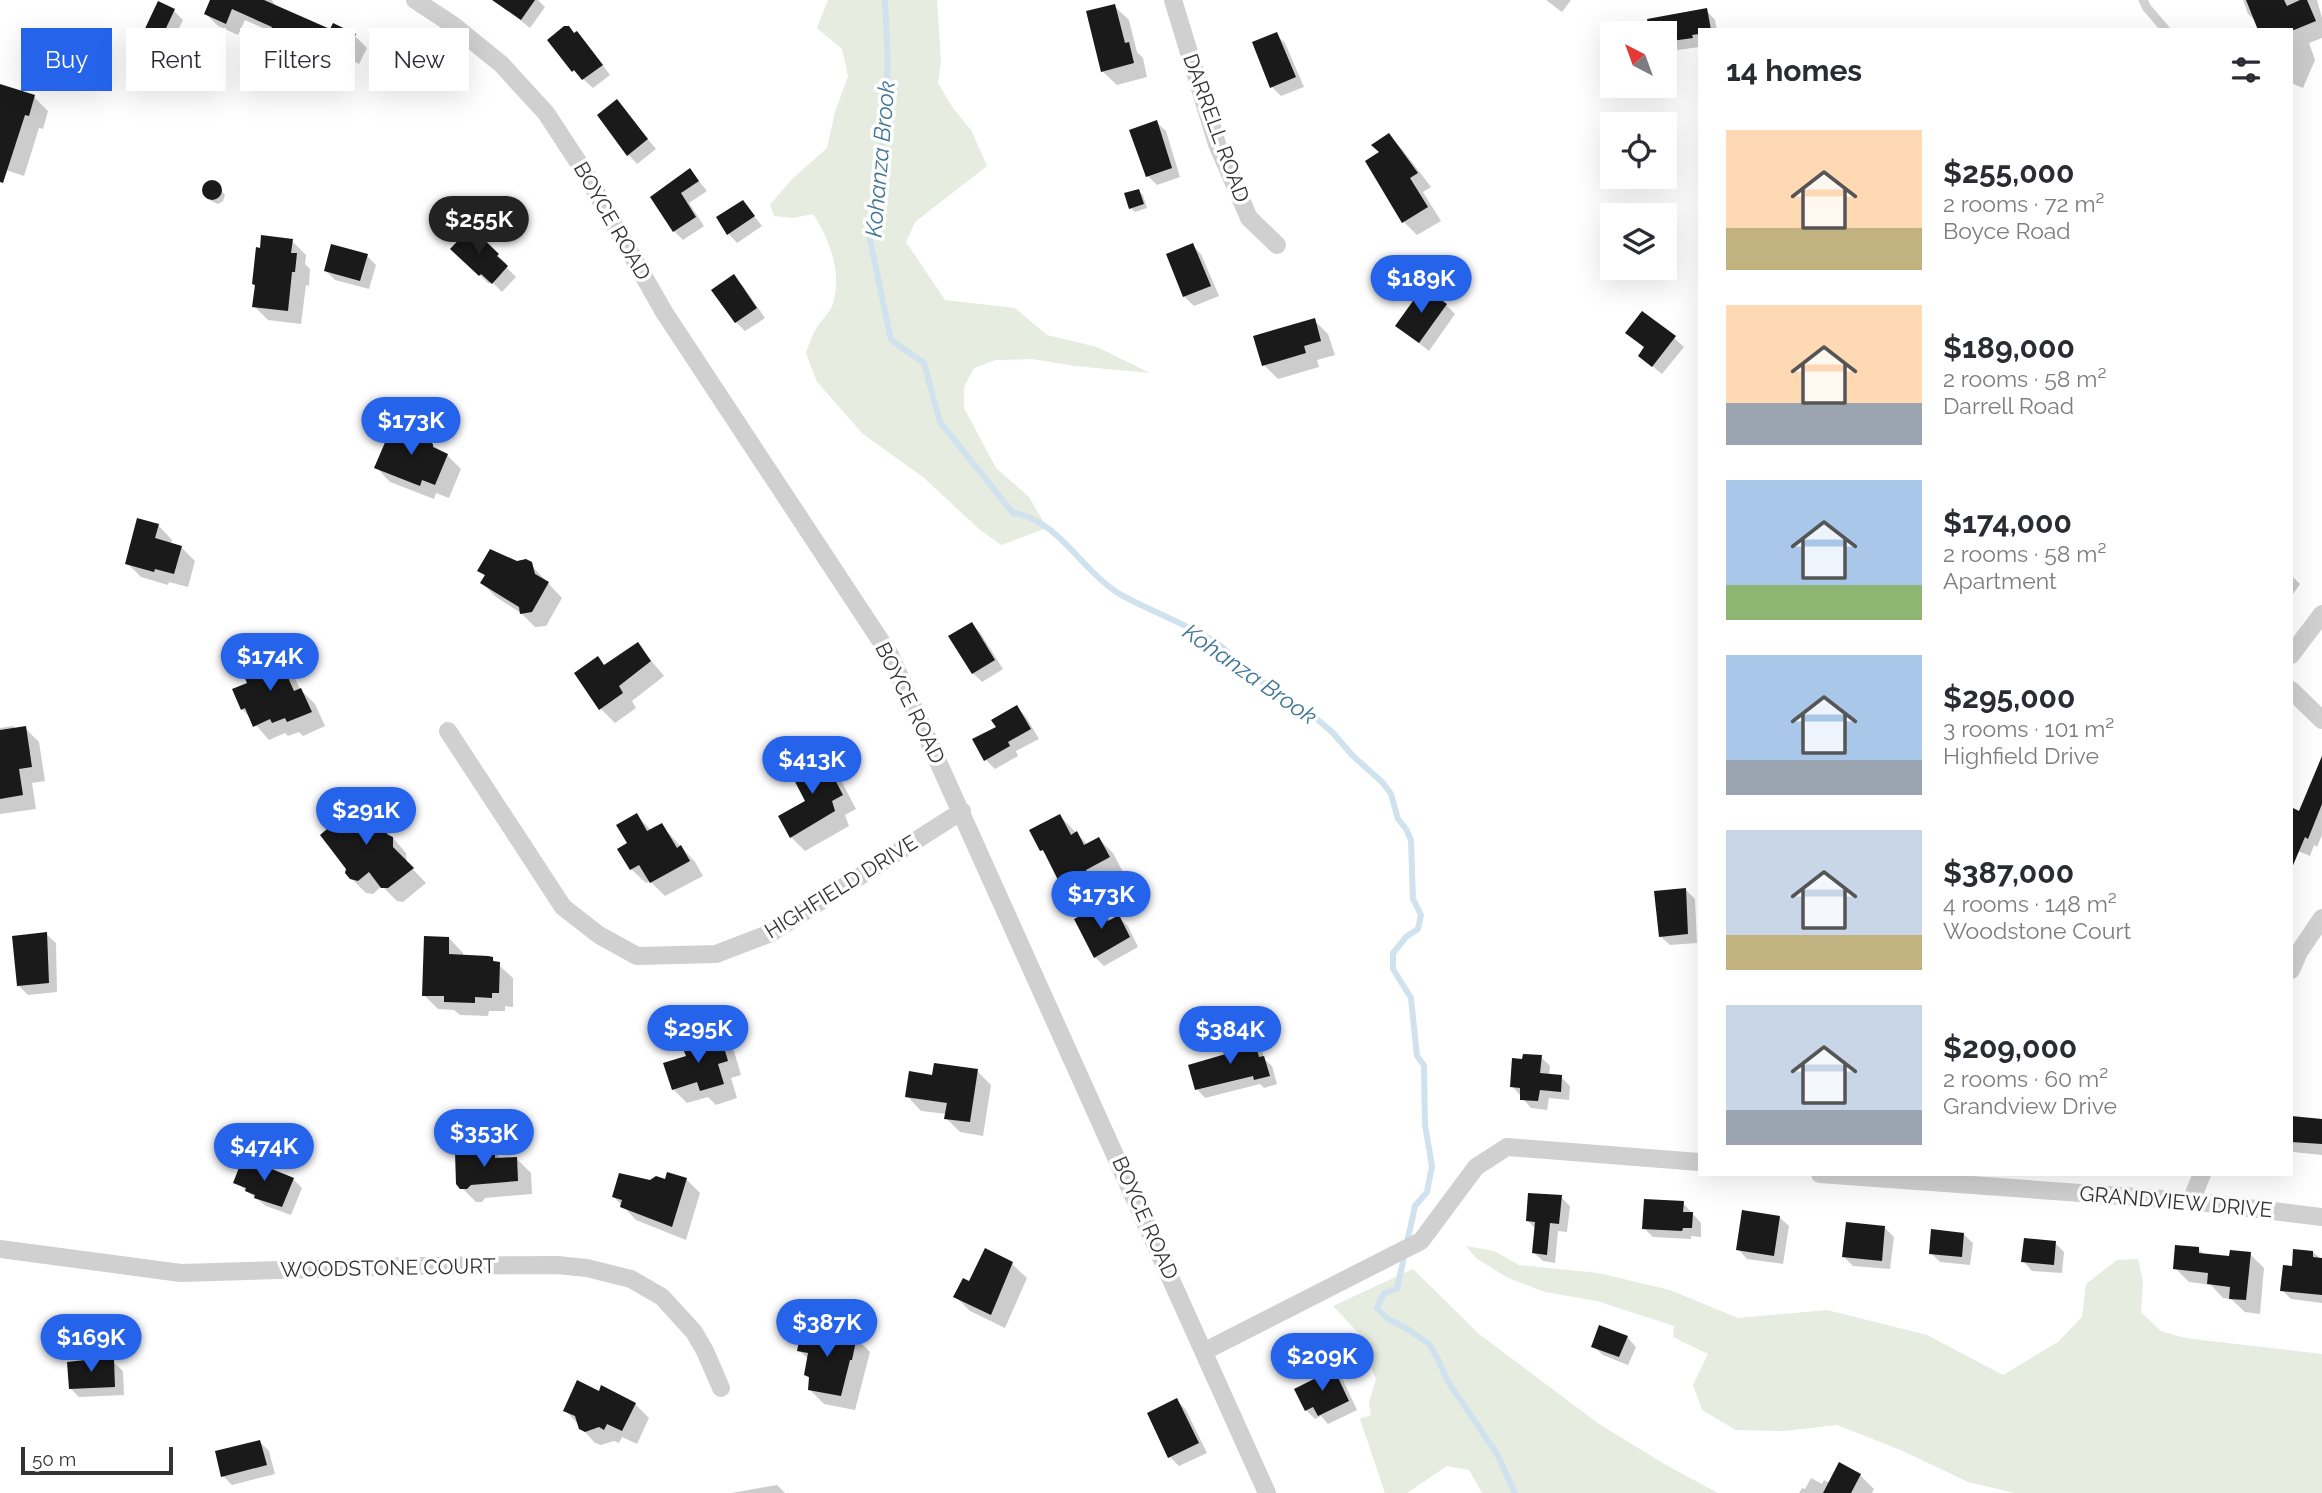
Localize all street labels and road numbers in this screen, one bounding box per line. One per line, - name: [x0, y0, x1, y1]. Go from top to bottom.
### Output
- street label: DARRELL ROAD: [1178, 50, 1255, 206]
- street label: BOYCE ROAD: [569, 157, 656, 284]
- street label: BOYCE ROAD: [870, 638, 951, 768]
- street label: HIGHFIELD DRIVE: [760, 830, 922, 944]
- street label: BOYCE ROAD: [1107, 1152, 1184, 1283]
- street label: GRANDVIEW DRIVE: [2079, 1181, 2273, 1222]
- street label: WOODSTONE COURT: [280, 1253, 496, 1282]

